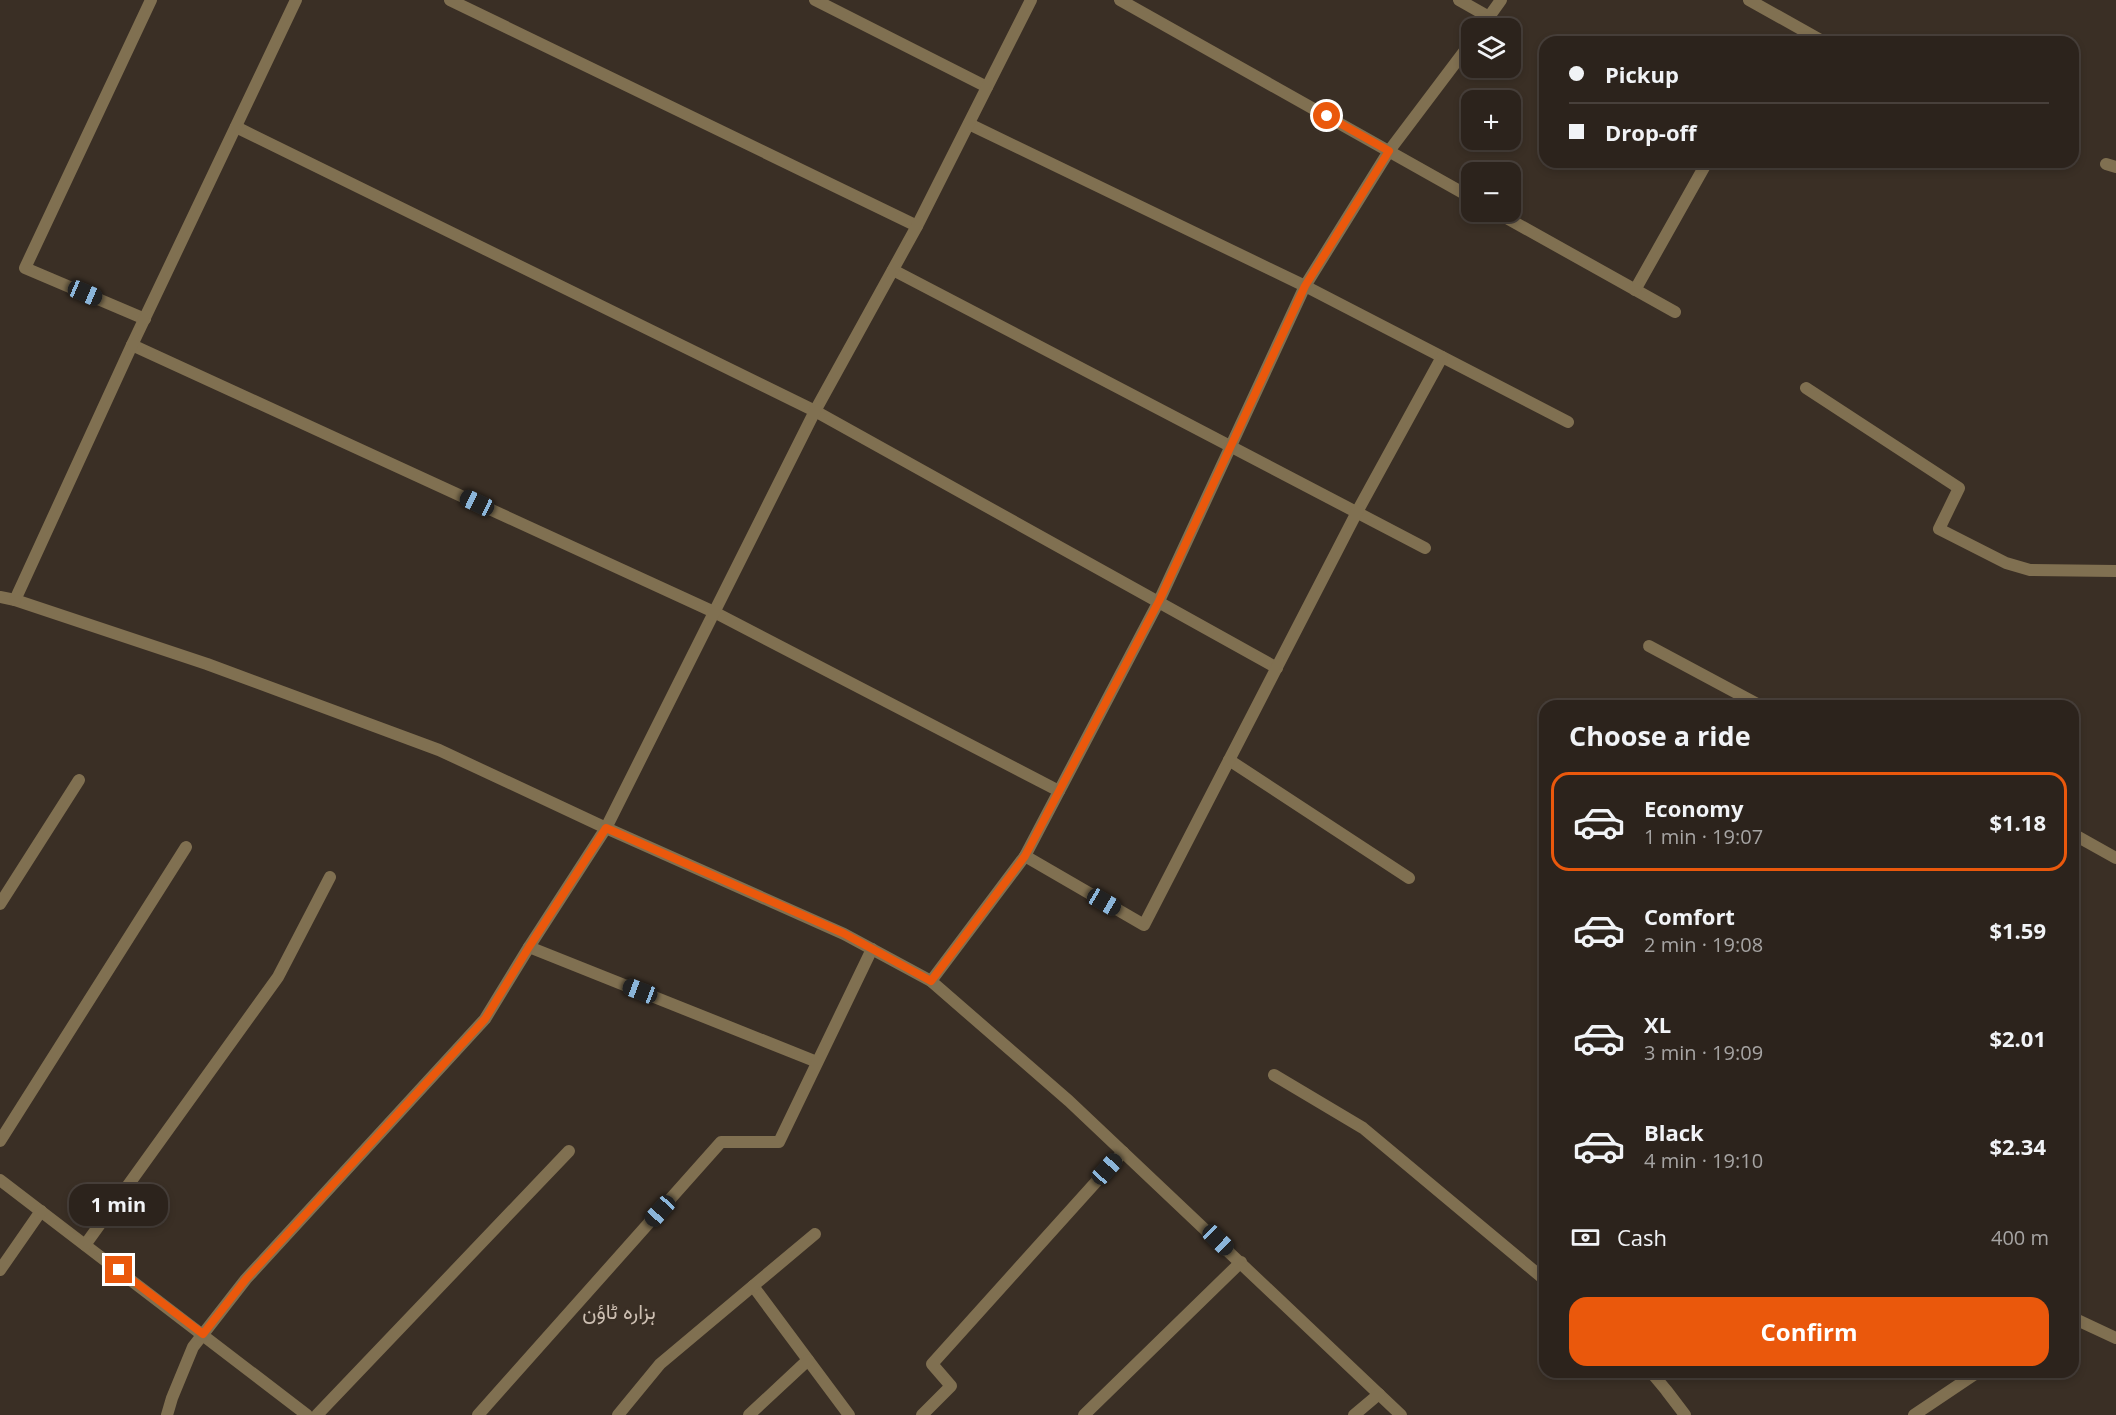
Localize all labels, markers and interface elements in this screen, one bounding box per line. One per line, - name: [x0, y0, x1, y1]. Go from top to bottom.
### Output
- map controls: [1461, 18, 1521, 222]
- button: layers: [1461, 18, 1521, 78]
- text: Pickup: [1605, 59, 1679, 89]
- button: +: [1461, 90, 1521, 150]
- route start: [1313, 102, 1340, 129]
- text: Drop-off: [1605, 117, 1697, 147]
- button: −: [1461, 162, 1521, 222]
- car: [65, 278, 105, 308]
- car: [457, 487, 497, 519]
- text: Choose a ride: [1569, 717, 1751, 754]
- text: Economy: [1644, 793, 1743, 823]
- icon: car: [1572, 795, 1626, 849]
- text: $1.18: [1989, 807, 2046, 837]
- text: 1 min · 19:07: [1644, 823, 1763, 850]
- car: [1084, 885, 1124, 919]
- text: Comfort: [1644, 901, 1735, 931]
- icon: car: [1572, 903, 1626, 957]
- text: $1.59: [1989, 915, 2046, 945]
- text: 2 min · 19:08: [1644, 931, 1763, 958]
- car: [620, 976, 660, 1006]
- text: XL: [1644, 1009, 1671, 1039]
- icon: car: [1572, 1011, 1626, 1065]
- text: $2.01: [1989, 1023, 2046, 1053]
- text: 3 min · 19:09: [1644, 1039, 1763, 1066]
- text: Black: [1644, 1117, 1704, 1147]
- icon: car: [1572, 1119, 1626, 1173]
- text: $2.34: [1989, 1131, 2046, 1161]
- text: 4 min · 19:10: [1644, 1147, 1763, 1174]
- car: [1088, 1150, 1126, 1188]
- callout: 1 min: [70, 1183, 168, 1225]
- text: 1 min: [91, 1191, 146, 1218]
- car: [641, 1192, 679, 1230]
- car: [1199, 1221, 1237, 1259]
- icon: cash: [1569, 1221, 1602, 1254]
- text: Cash: [1617, 1222, 1667, 1252]
- text: 400 m: [1991, 1224, 2049, 1251]
- route end: [105, 1256, 132, 1283]
- district label: ہزارہ ٹاؤن: [582, 1297, 656, 1325]
- button: Confirm: [1569, 1297, 2049, 1366]

